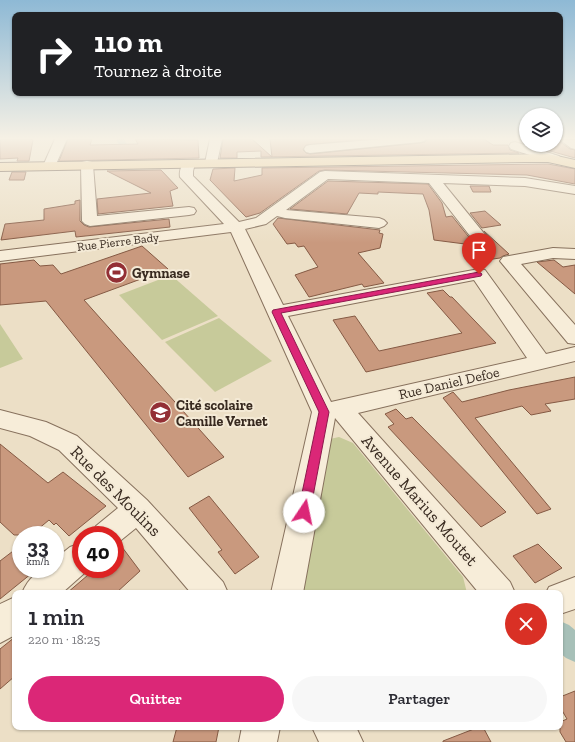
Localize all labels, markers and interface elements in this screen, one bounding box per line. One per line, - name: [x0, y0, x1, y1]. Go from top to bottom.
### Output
- text: 110 m: [94, 26, 163, 59]
- icon: right: [28, 28, 80, 80]
- text: Tournez à droite: [94, 60, 222, 82]
- map controls: [519, 108, 563, 152]
- button: layers: [519, 108, 563, 152]
- street label: Rue Pierre Bady: [76, 230, 161, 254]
- pin: [462, 233, 496, 274]
- icon: arrive: [468, 239, 490, 261]
- sports icon: Gymnase: [103, 260, 129, 286]
- place label: Gymnase: [132, 265, 190, 282]
- street label: Rue Daniel Defoe: [397, 364, 502, 403]
- place label: Cité scolaire Camille Vernet: [176, 397, 268, 430]
- school or university icon: Cité scolaire Camille Vernet: [148, 400, 174, 426]
- street label: Avenue Marius Moutet: [358, 430, 483, 570]
- street label: Rue des Moulins: [67, 442, 165, 540]
- position arrow: [283, 491, 325, 533]
- speed limit sign: 40: [72, 526, 124, 578]
- text: 33: [27, 535, 49, 559]
- text: km/h: [27, 556, 49, 568]
- text: 1 min: [28, 602, 84, 631]
- button: close: [505, 603, 547, 645]
- text: 220 m · 18:25: [28, 632, 100, 647]
- button: Quitter: [28, 676, 284, 722]
- button: Partager: [292, 676, 547, 722]

